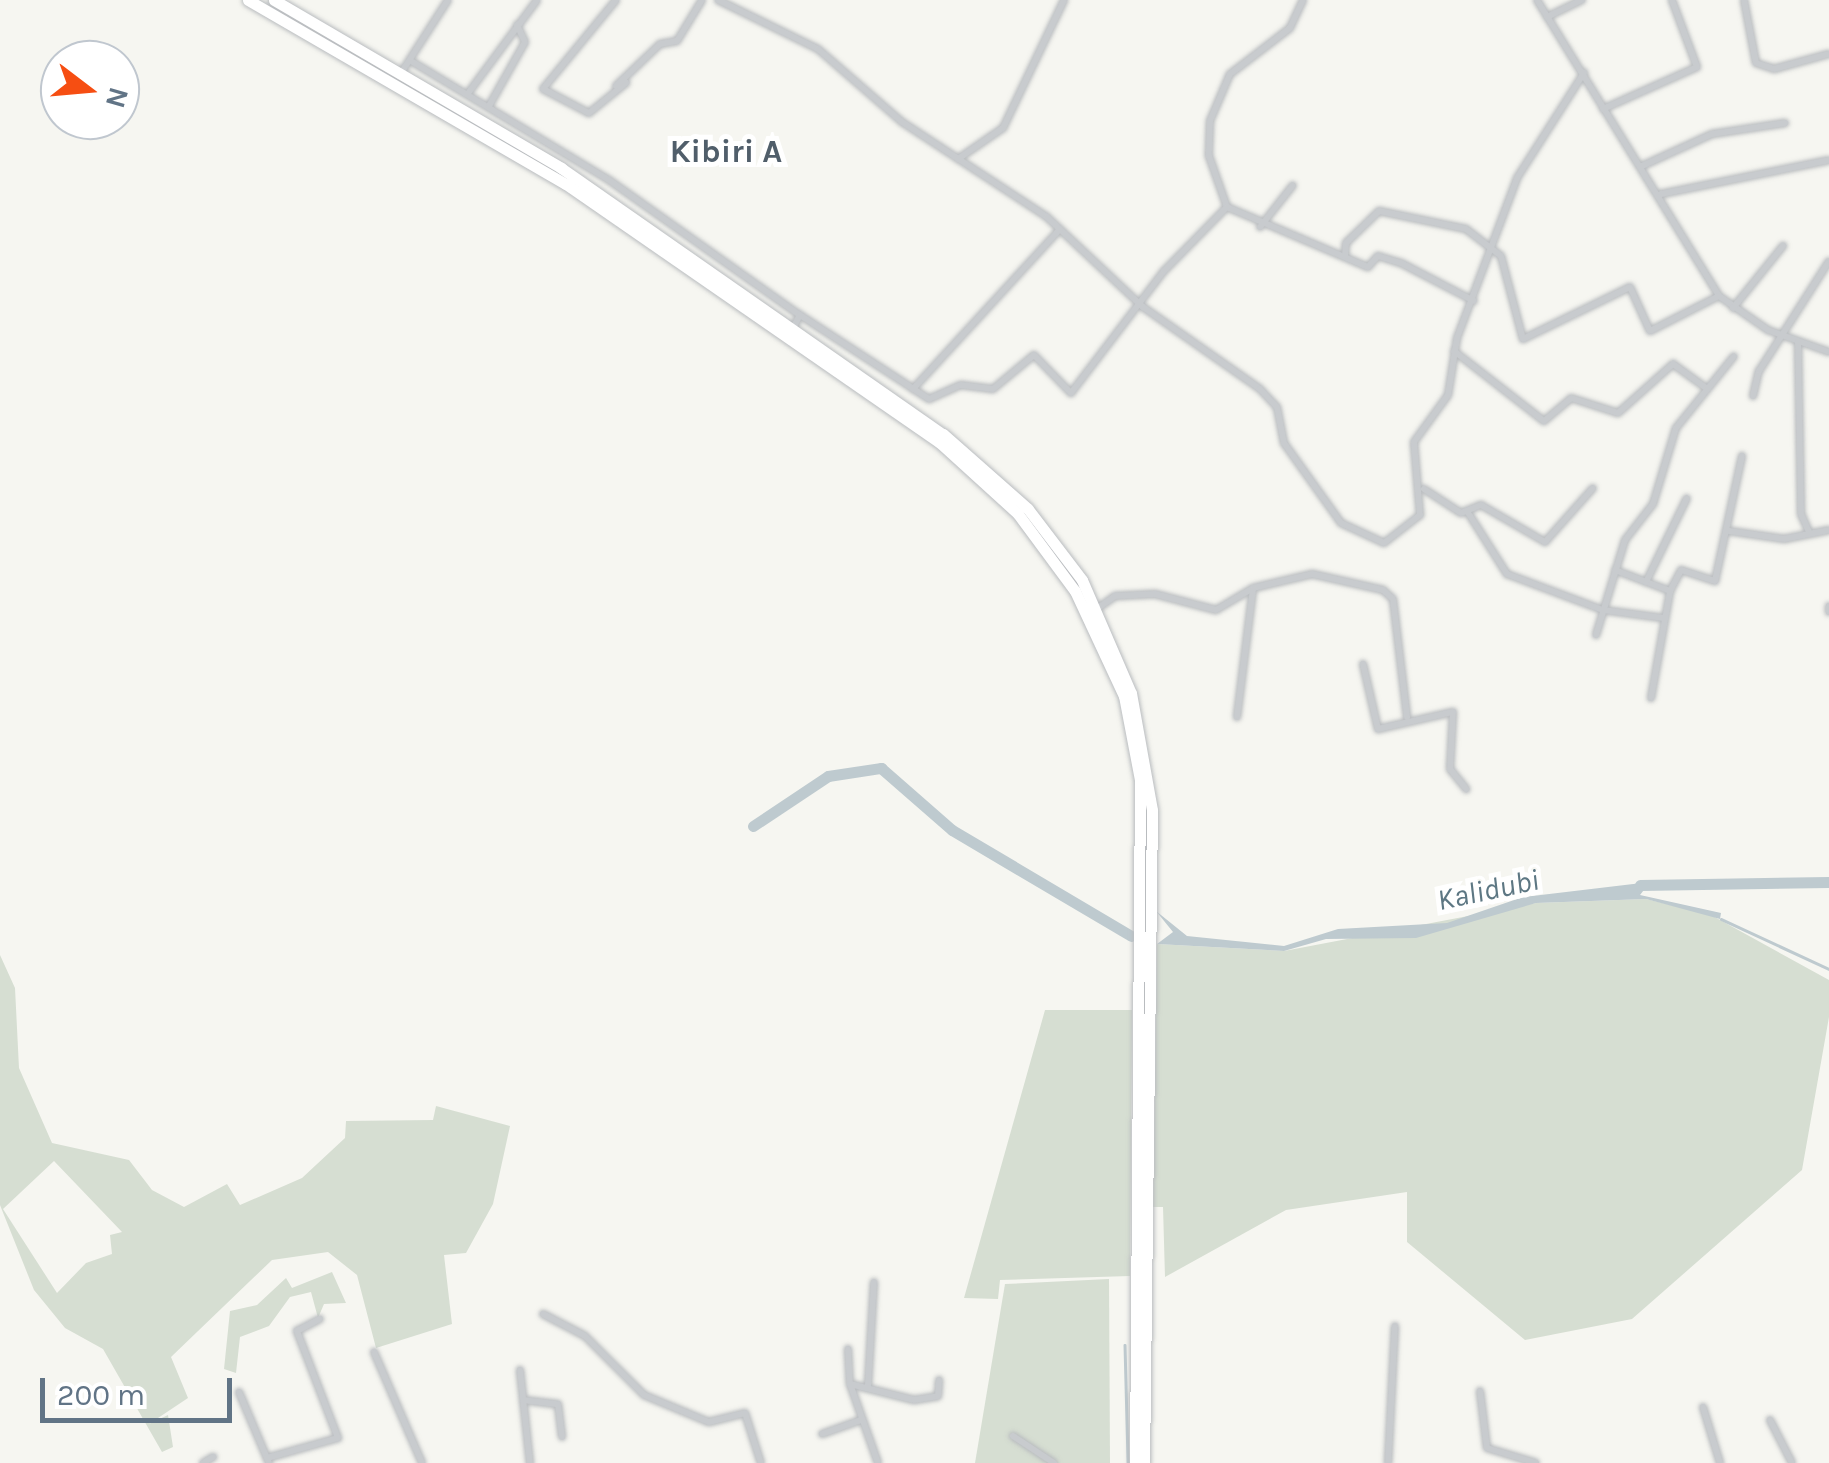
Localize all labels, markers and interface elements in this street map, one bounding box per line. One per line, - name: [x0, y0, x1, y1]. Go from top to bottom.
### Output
- north arrow: [40, 40, 140, 140]
- text: N: [99, 84, 136, 112]
- district label: Kibiri A: [670, 133, 782, 171]
- water label: Kalidubi: [1434, 862, 1542, 918]
- scale bar: [45, 1358, 238, 1420]
- text: 200 m: [57, 1377, 145, 1413]

